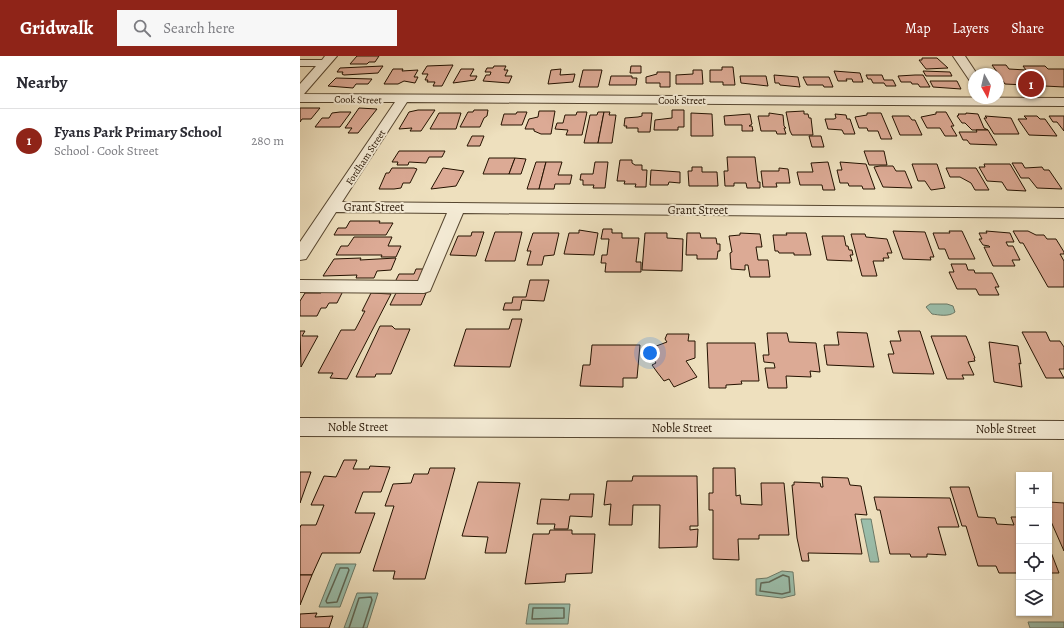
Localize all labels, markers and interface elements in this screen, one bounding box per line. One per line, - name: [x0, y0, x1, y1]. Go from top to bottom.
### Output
- search box: [117, 10, 397, 46]
- text: Gridwalk: [20, 15, 93, 41]
- icon: search: [131, 17, 153, 39]
- text: Search here: [163, 18, 235, 38]
- text: Map: [905, 19, 931, 38]
- text: Layers: [953, 19, 989, 38]
- text: Share: [1011, 19, 1044, 38]
- north arrow: [968, 68, 1004, 104]
- pin: 1: [1018, 69, 1044, 99]
- text: Nearby: [16, 71, 67, 94]
- street label: Cook Street: [334, 93, 383, 106]
- street label: Cook Street: [658, 94, 706, 107]
- text: Fyans Park Primary School: [54, 122, 222, 142]
- street label: Fordham Street: [343, 126, 389, 187]
- text: 1: [27, 132, 31, 149]
- text: 280 m: [251, 132, 284, 149]
- text: School · Cook Street: [54, 142, 159, 159]
- street label: Grant Street: [344, 199, 404, 215]
- street label: Grant Street: [668, 202, 728, 218]
- your location: [640, 343, 660, 363]
- street label: Noble Street: [328, 419, 388, 435]
- street label: Noble Street: [652, 420, 712, 436]
- street label: Noble Street: [976, 421, 1036, 437]
- map controls: [1016, 472, 1052, 616]
- button: +: [1016, 472, 1052, 508]
- button: −: [1016, 508, 1052, 544]
- button: locate: [1016, 544, 1052, 580]
- button: layers: [1016, 580, 1052, 616]

